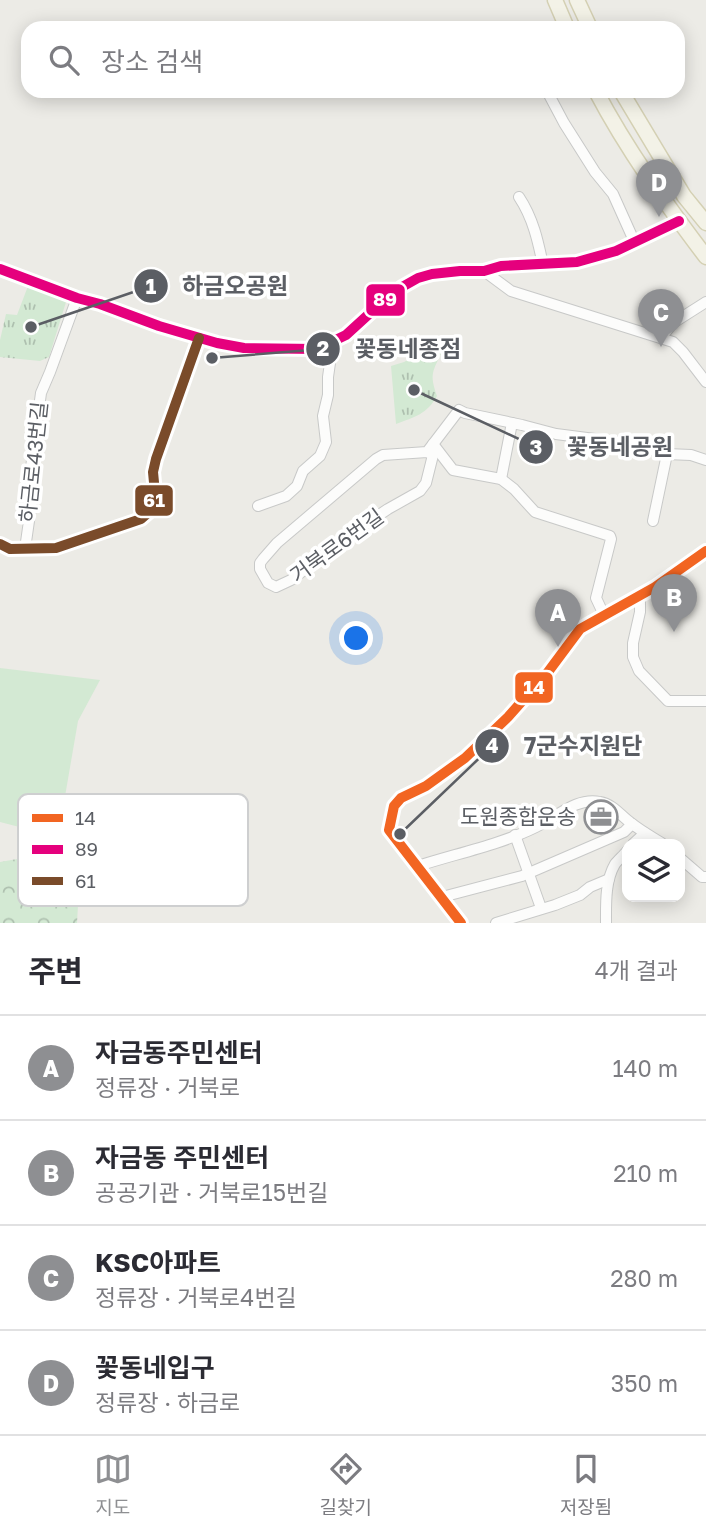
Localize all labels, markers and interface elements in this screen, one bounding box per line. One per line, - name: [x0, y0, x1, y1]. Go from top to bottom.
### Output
- search box: [21, 21, 685, 98]
- icon: search: [45, 41, 83, 79]
- text: 장소 검색: [101, 46, 203, 77]
- pin: D: [636, 159, 682, 217]
- callout: 하금오공원: [133, 264, 302, 308]
- text: 하금오공원: [182, 271, 288, 299]
- text: 1: [146, 273, 157, 299]
- line badge: 89: [365, 283, 406, 317]
- text: 89: [373, 287, 397, 310]
- pin: C: [638, 289, 684, 347]
- callout: 꽃동네종점: [306, 327, 475, 371]
- text: 꽃동네종점: [355, 334, 461, 362]
- text: 2: [317, 335, 330, 361]
- street label: 하금로43번길: [14, 400, 52, 524]
- callout: 꽃동네공원: [518, 425, 687, 469]
- text: 꽃동네공원: [567, 432, 673, 460]
- text: 3: [530, 434, 542, 460]
- line badge: 61: [134, 484, 174, 517]
- text: 61: [143, 488, 165, 511]
- street label: 거북로6번길: [285, 503, 388, 588]
- pin: B: [651, 574, 697, 632]
- pin: A: [535, 589, 581, 647]
- your location: [339, 621, 373, 655]
- line badge: 14: [514, 671, 554, 704]
- text: 14: [523, 675, 545, 698]
- callout: 7군수지원단: [475, 724, 656, 768]
- text: 7군수지원단: [524, 731, 642, 759]
- text: 4: [485, 732, 499, 758]
- legend: [18, 794, 248, 906]
- office icon: 도원종합운송: [582, 798, 620, 836]
- place label: 도원종합운송: [460, 803, 576, 829]
- text: 14: [75, 806, 96, 829]
- text: 89: [75, 837, 98, 860]
- map controls: [622, 839, 685, 902]
- button: layers: [622, 839, 685, 902]
- text: 61: [75, 869, 96, 892]
- text: 주변: [28, 953, 83, 989]
- text: 4개 결과: [595, 956, 678, 984]
- text: 자금동주민센터: [95, 1037, 262, 1068]
- text: A: [43, 1054, 59, 1082]
- text: 140 m: [612, 1054, 678, 1082]
- text: 정류장 · 거북로: [95, 1073, 240, 1101]
- text: 자금동 주민센터: [95, 1142, 269, 1173]
- text: B: [43, 1159, 59, 1187]
- text: 210 m: [613, 1159, 678, 1187]
- text: 공공기관 · 거북로15번길: [95, 1178, 328, 1206]
- text: KSC아파트: [95, 1247, 221, 1278]
- text: C: [43, 1264, 59, 1292]
- text: 280 m: [610, 1264, 678, 1292]
- text: 정류장 · 거북로4번길: [95, 1283, 297, 1311]
- text: 꽃동네입구: [95, 1352, 215, 1383]
- text: D: [43, 1369, 59, 1397]
- text: 350 m: [611, 1369, 678, 1397]
- text: 정류장 · 하금로: [95, 1388, 240, 1416]
- tab: 지도: [94, 1450, 132, 1519]
- tab: 길찾기: [320, 1450, 372, 1519]
- tab: 저장됨: [560, 1450, 612, 1519]

